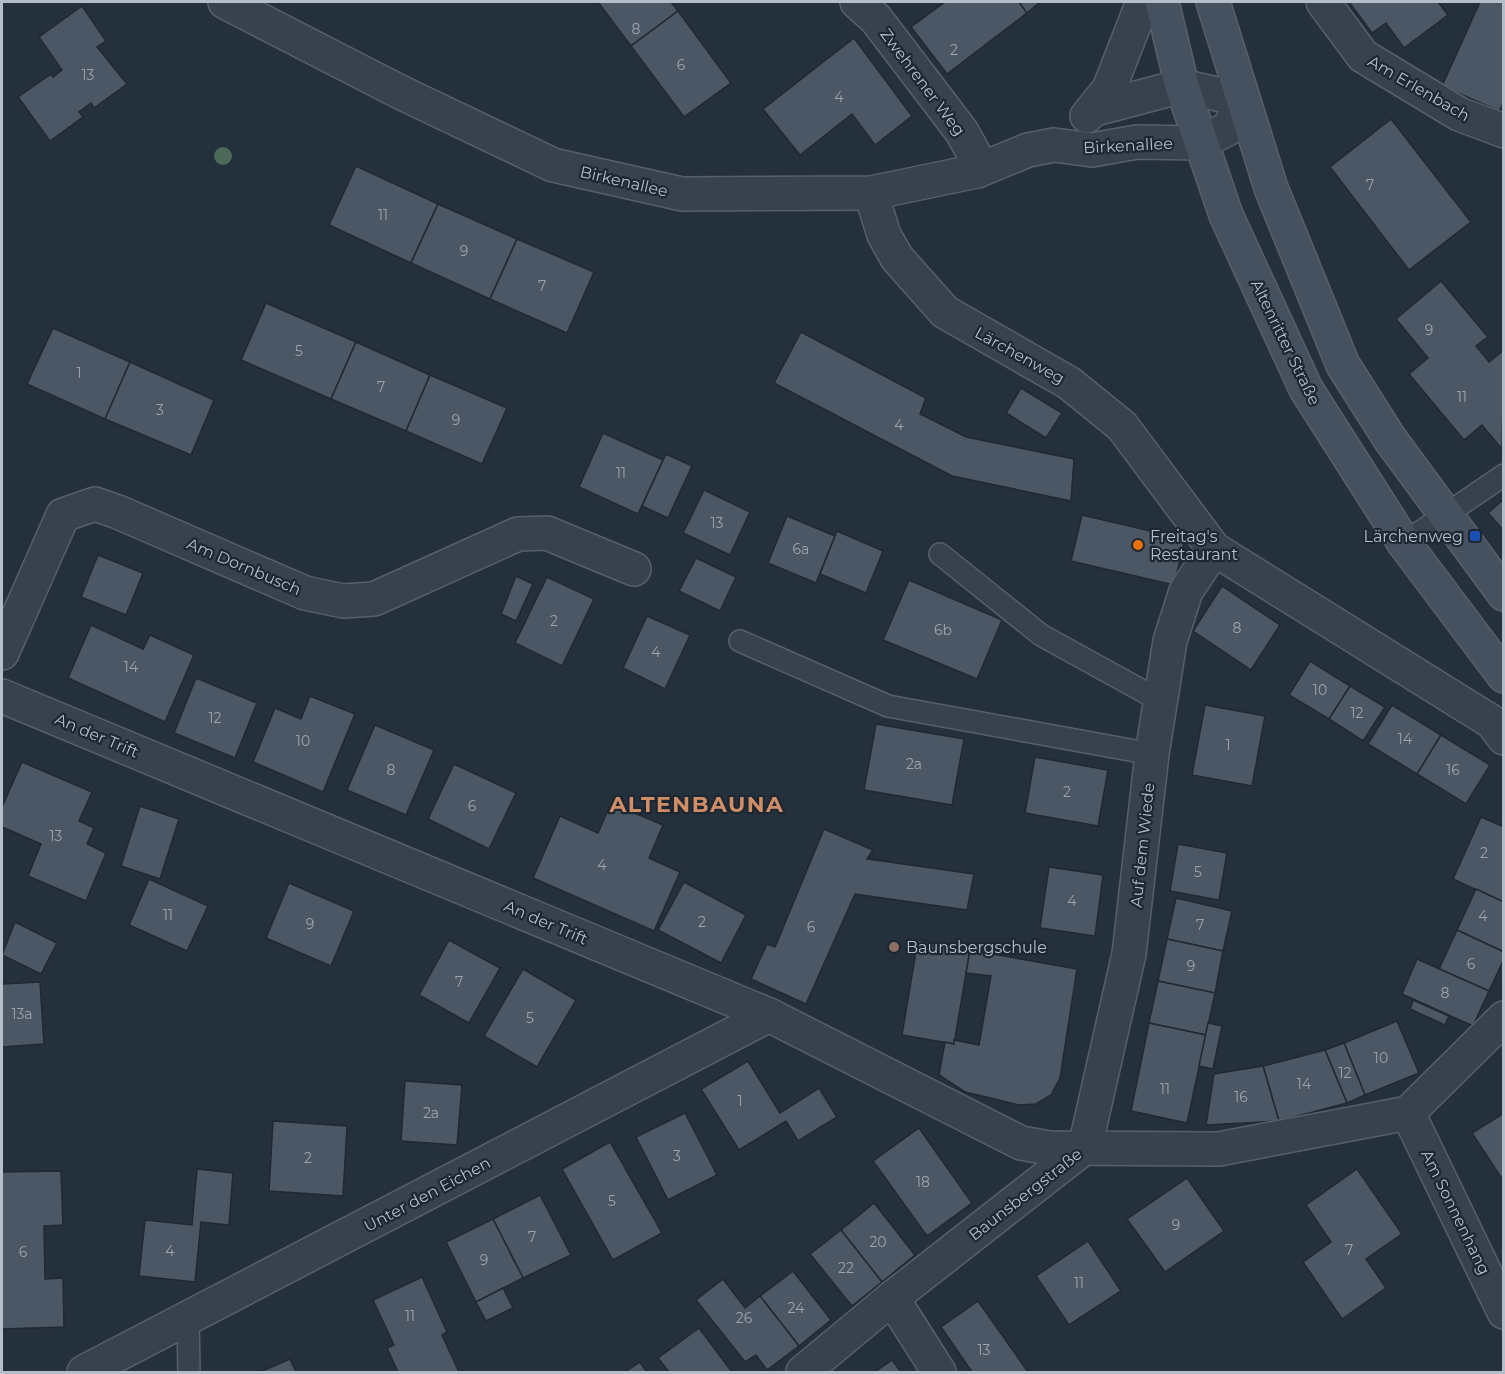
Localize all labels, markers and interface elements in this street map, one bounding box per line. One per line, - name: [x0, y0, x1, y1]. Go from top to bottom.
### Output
- house number: 8: [632, 20, 641, 38]
- street label: Zwehrener Weg: [876, 25, 969, 140]
- house number: 2: [950, 41, 958, 59]
- street label: Am Erlenbach: [1364, 52, 1473, 125]
- house number: 6: [677, 56, 686, 74]
- house number: 13: [82, 66, 95, 84]
- house number: 4: [834, 88, 844, 106]
- street label: Birkenallee: [1083, 134, 1173, 157]
- street label: Birkenallee: [578, 162, 670, 201]
- house number: 7: [1366, 176, 1374, 194]
- house number: 11: [378, 206, 388, 224]
- house number: 9: [460, 242, 468, 260]
- street label: Altenritter Straße: [1247, 276, 1324, 408]
- house number: 7: [538, 277, 546, 295]
- house number: 9: [1425, 321, 1433, 339]
- street label: Lärchenweg: [972, 323, 1068, 388]
- house number: 5: [295, 342, 303, 360]
- house number: 1: [76, 364, 82, 382]
- house number: 7: [377, 378, 385, 396]
- house number: 11: [1457, 388, 1467, 406]
- house number: 3: [156, 401, 164, 419]
- house number: 9: [452, 411, 460, 429]
- house number: 4: [894, 416, 904, 434]
- house number: 11: [616, 464, 626, 482]
- house number: 13: [711, 514, 724, 532]
- place label: Freitag's Restaurant: [1150, 527, 1238, 564]
- place label: Lärchenweg: [1363, 527, 1463, 546]
- marker: Lärchenweg: [1468, 529, 1482, 543]
- street label: Am Dornbusch: [184, 534, 304, 599]
- marker: Freitag's Restaurant: [1131, 538, 1145, 552]
- house number: 6a: [793, 540, 809, 558]
- house number: 2: [550, 612, 558, 630]
- house number: 8: [1233, 619, 1242, 637]
- house number: 6b: [934, 621, 952, 639]
- house number: 4: [651, 643, 661, 661]
- house number: 14: [124, 658, 139, 676]
- house number: 10: [1313, 681, 1327, 699]
- house number: 12: [1350, 704, 1364, 722]
- street label: An der Trift: [52, 709, 142, 762]
- house number: 12: [208, 709, 222, 727]
- house number: 14: [1398, 730, 1413, 748]
- house number: 10: [296, 732, 310, 750]
- house number: 1: [1225, 736, 1231, 754]
- house number: 2a: [906, 755, 922, 773]
- house number: 8: [387, 761, 396, 779]
- house number: 16: [1446, 761, 1460, 779]
- street label: Auf dem Wiede: [1126, 782, 1158, 908]
- house number: 2: [1063, 783, 1071, 801]
- district label: ALTENBAUNA: [609, 791, 784, 818]
- house number: 6: [468, 797, 477, 815]
- house number: 13: [50, 827, 63, 845]
- house number: 2: [1480, 844, 1488, 862]
- house number: 4: [597, 856, 607, 874]
- house number: 5: [1194, 863, 1202, 881]
- house number: 4: [1067, 892, 1077, 910]
- street label: An der Trift: [501, 896, 591, 949]
- house number: 11: [163, 906, 173, 924]
- house number: 4: [1478, 907, 1488, 925]
- house number: 2: [698, 913, 706, 931]
- house number: 9: [306, 915, 314, 933]
- house number: 7: [1196, 916, 1204, 934]
- house number: 6: [807, 918, 816, 936]
- place label: Baunsbergschule: [906, 938, 1047, 957]
- marker: Baunsbergschule: [887, 940, 901, 954]
- house number: 6: [1467, 955, 1476, 973]
- house number: 9: [1187, 957, 1195, 975]
- house number: 7: [455, 973, 463, 991]
- house number: 8: [1441, 984, 1450, 1002]
- house number: 13a: [11, 1005, 33, 1023]
- house number: 5: [526, 1009, 534, 1027]
- house number: 10: [1374, 1049, 1388, 1067]
- house number: 12: [1338, 1064, 1352, 1082]
- house number: 14: [1297, 1075, 1312, 1093]
- house number: 11: [1160, 1080, 1170, 1098]
- house number: 16: [1234, 1088, 1248, 1106]
- house number: 1: [737, 1092, 743, 1110]
- house number: 2a: [423, 1104, 439, 1122]
- street label: Baunsbergstraße: [965, 1144, 1086, 1244]
- house number: 3: [673, 1147, 681, 1165]
- street label: Am Sonnenhang: [1417, 1147, 1494, 1278]
- house number: 2: [304, 1149, 312, 1167]
- street label: Unter den Eichen: [361, 1153, 494, 1236]
- house number: 18: [916, 1173, 930, 1191]
- house number: 5: [608, 1192, 616, 1210]
- house number: 9: [1172, 1216, 1180, 1234]
- house number: 7: [528, 1228, 536, 1246]
- house number: 20: [869, 1233, 887, 1251]
- house number: 7: [1345, 1241, 1353, 1259]
- house number: 4: [165, 1242, 175, 1260]
- house number: 6: [19, 1243, 28, 1261]
- house number: 9: [480, 1251, 488, 1269]
- house number: 22: [838, 1259, 854, 1277]
- house number: 11: [1074, 1274, 1084, 1292]
- house number: 24: [788, 1299, 805, 1317]
- house number: 11: [405, 1307, 415, 1325]
- house number: 26: [736, 1309, 753, 1327]
- house number: 13: [978, 1341, 991, 1359]

